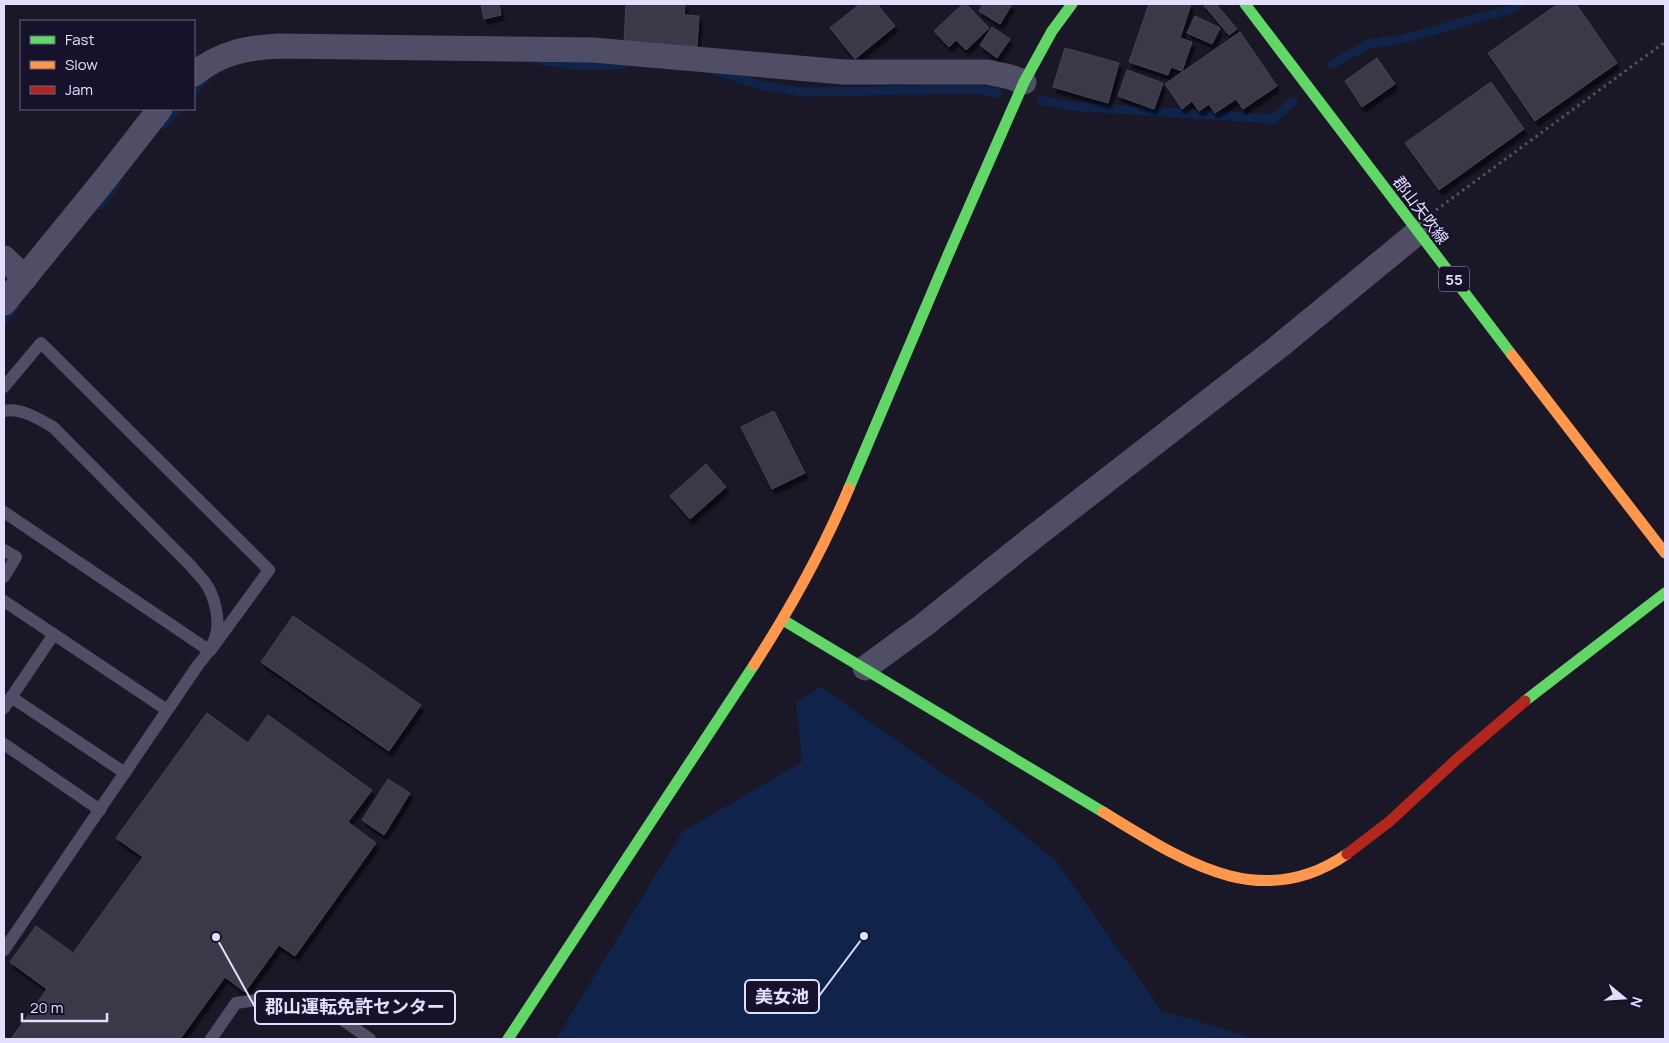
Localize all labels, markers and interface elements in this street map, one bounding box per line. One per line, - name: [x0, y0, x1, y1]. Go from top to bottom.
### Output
- legend: [20, 20, 195, 110]
- text: Fast: [65, 29, 94, 50]
- text: Slow: [65, 54, 98, 75]
- text: Jam: [65, 79, 93, 100]
- street label: 郡山矢吹線: [1388, 171, 1454, 249]
- road number: 55: [1439, 266, 1469, 292]
- north arrow: [1599, 973, 1649, 1023]
- callout: 美女池: [745, 980, 819, 1013]
- text: 美女池: [755, 984, 809, 1008]
- scale bar: [22, 990, 108, 1022]
- callout: 郡山運転免許センター: [255, 991, 455, 1024]
- text: 郡山運転免許センター: [265, 994, 445, 1018]
- text: N: [1626, 994, 1647, 1010]
- text: 20 m: [30, 997, 63, 1018]

